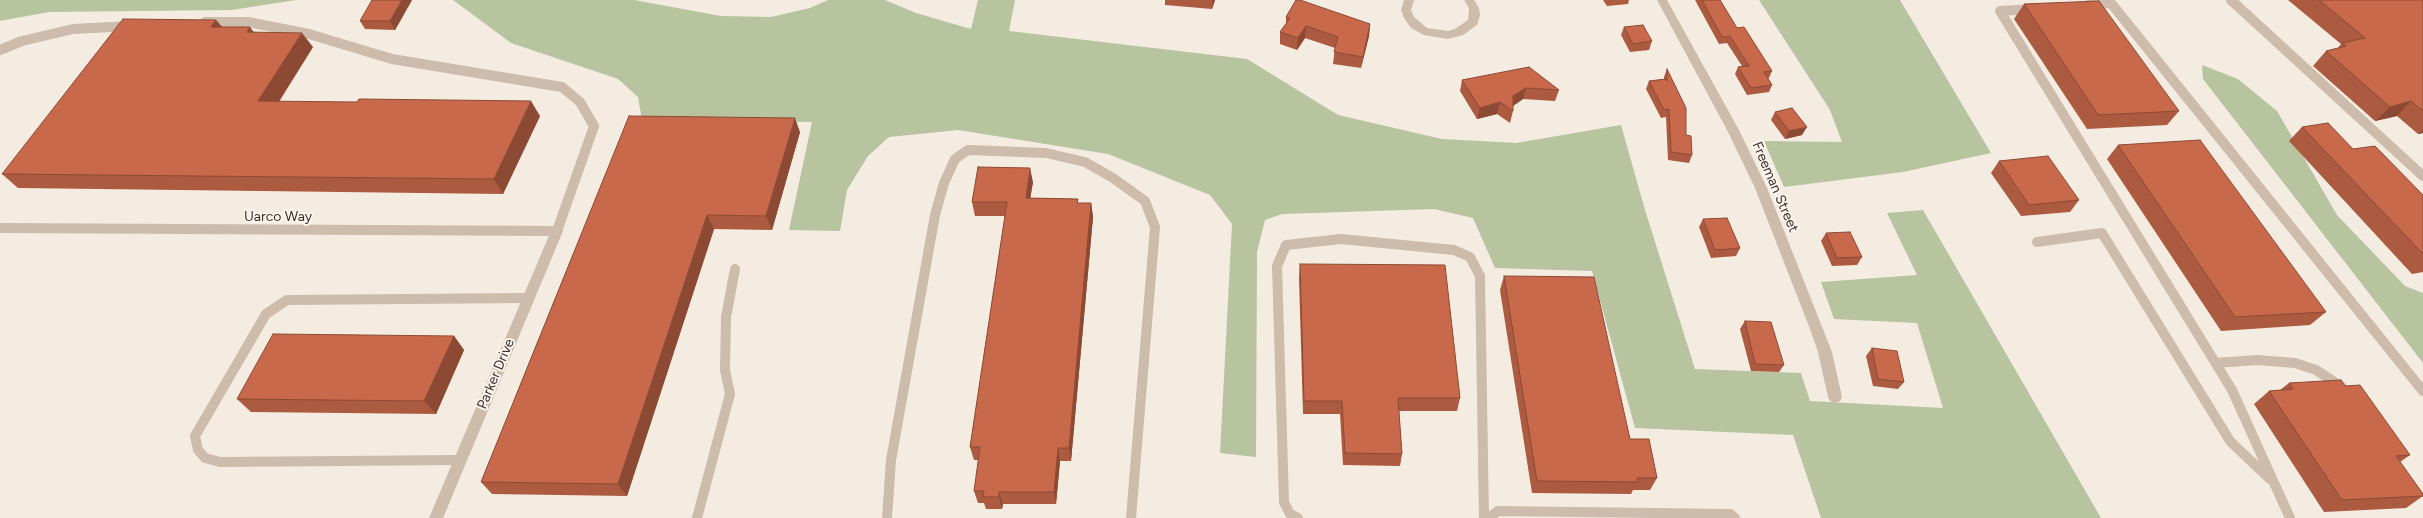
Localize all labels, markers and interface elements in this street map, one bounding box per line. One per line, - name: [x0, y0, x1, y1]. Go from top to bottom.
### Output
- street label: Freeman Street: [1748, 139, 1802, 235]
- street label: Uarco Way: [244, 209, 312, 225]
- street label: Parker Drive: [474, 336, 518, 412]

